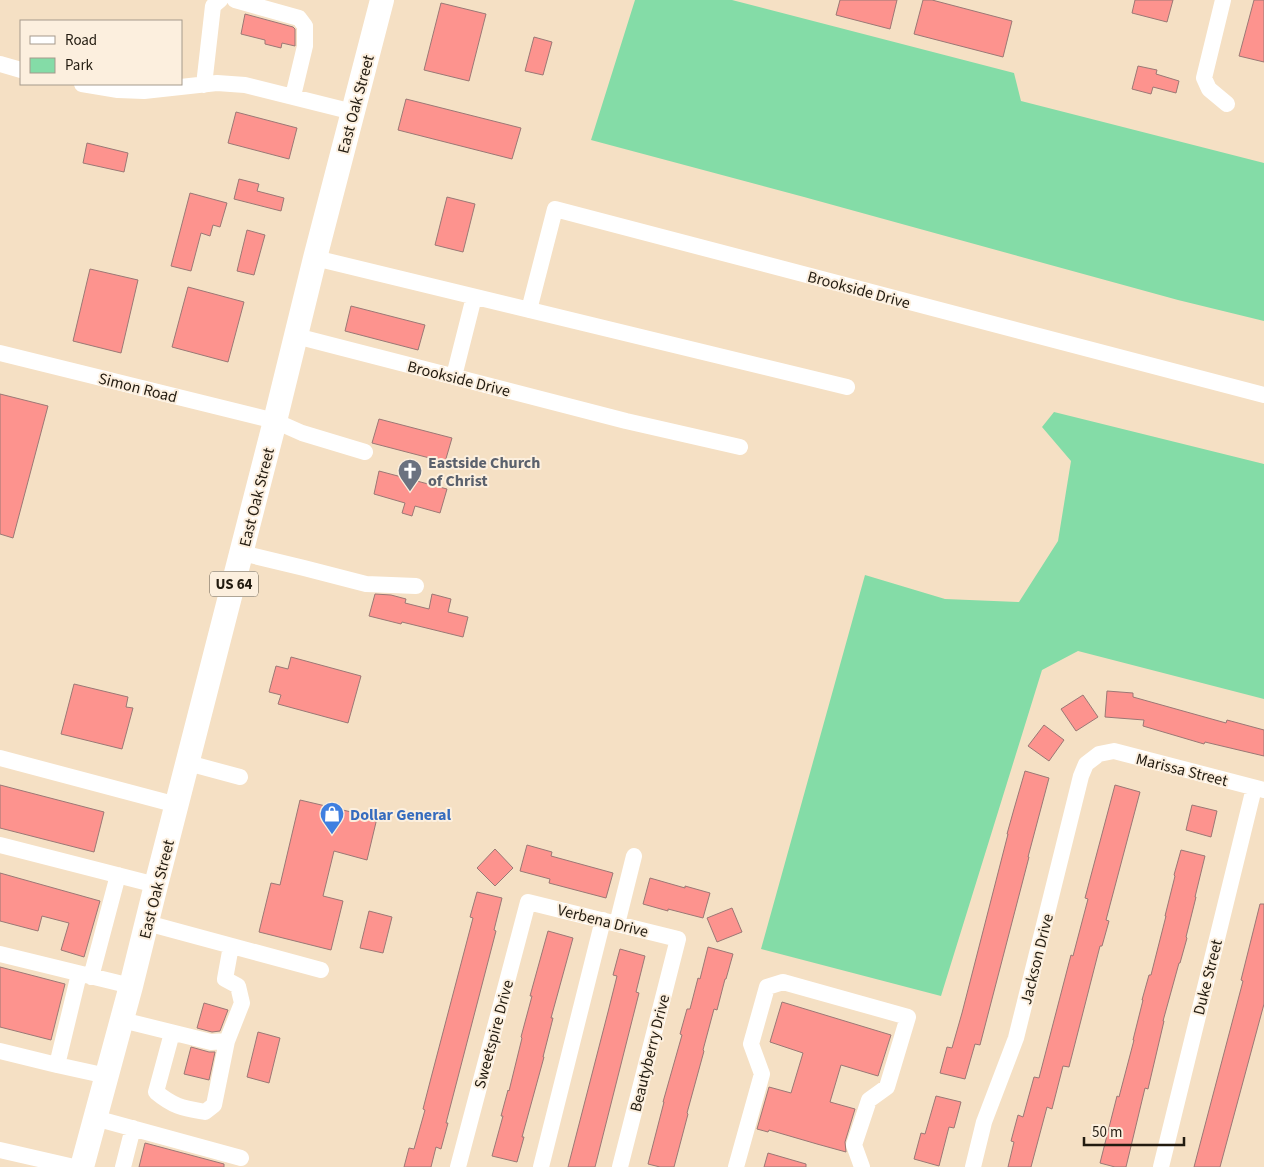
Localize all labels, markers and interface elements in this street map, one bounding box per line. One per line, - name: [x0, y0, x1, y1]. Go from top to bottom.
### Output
- legend: [20, 20, 182, 85]
- text: Road: [65, 30, 97, 51]
- street label: East Oak Street: [332, 52, 380, 156]
- text: Park: [65, 55, 94, 76]
- street label: Brookside Drive: [805, 266, 913, 314]
- street label: Brookside Drive: [405, 356, 513, 402]
- street label: Simon Road: [96, 368, 180, 408]
- street label: East Oak Street: [234, 445, 280, 549]
- place label: Eastside Church of Christ: [428, 452, 540, 492]
- church icon: Eastside Church of Christ: [397, 458, 423, 492]
- road number: US 64: [210, 572, 258, 596]
- street label: Marissa Street: [1134, 748, 1231, 792]
- shop icon: Dollar General: [319, 801, 345, 835]
- place label: Dollar General: [350, 804, 451, 826]
- street label: East Oak Street: [134, 837, 180, 941]
- street label: Verbena Drive: [555, 899, 651, 943]
- street label: Jackson Drive: [1015, 911, 1059, 1007]
- street label: Duke Street: [1188, 936, 1228, 1017]
- street label: Sweetspire Drive: [469, 977, 519, 1091]
- street label: Beautyberry Drive: [625, 992, 675, 1114]
- scale bar: [1084, 1114, 1184, 1146]
- text: 50 m: [1092, 1122, 1122, 1143]

